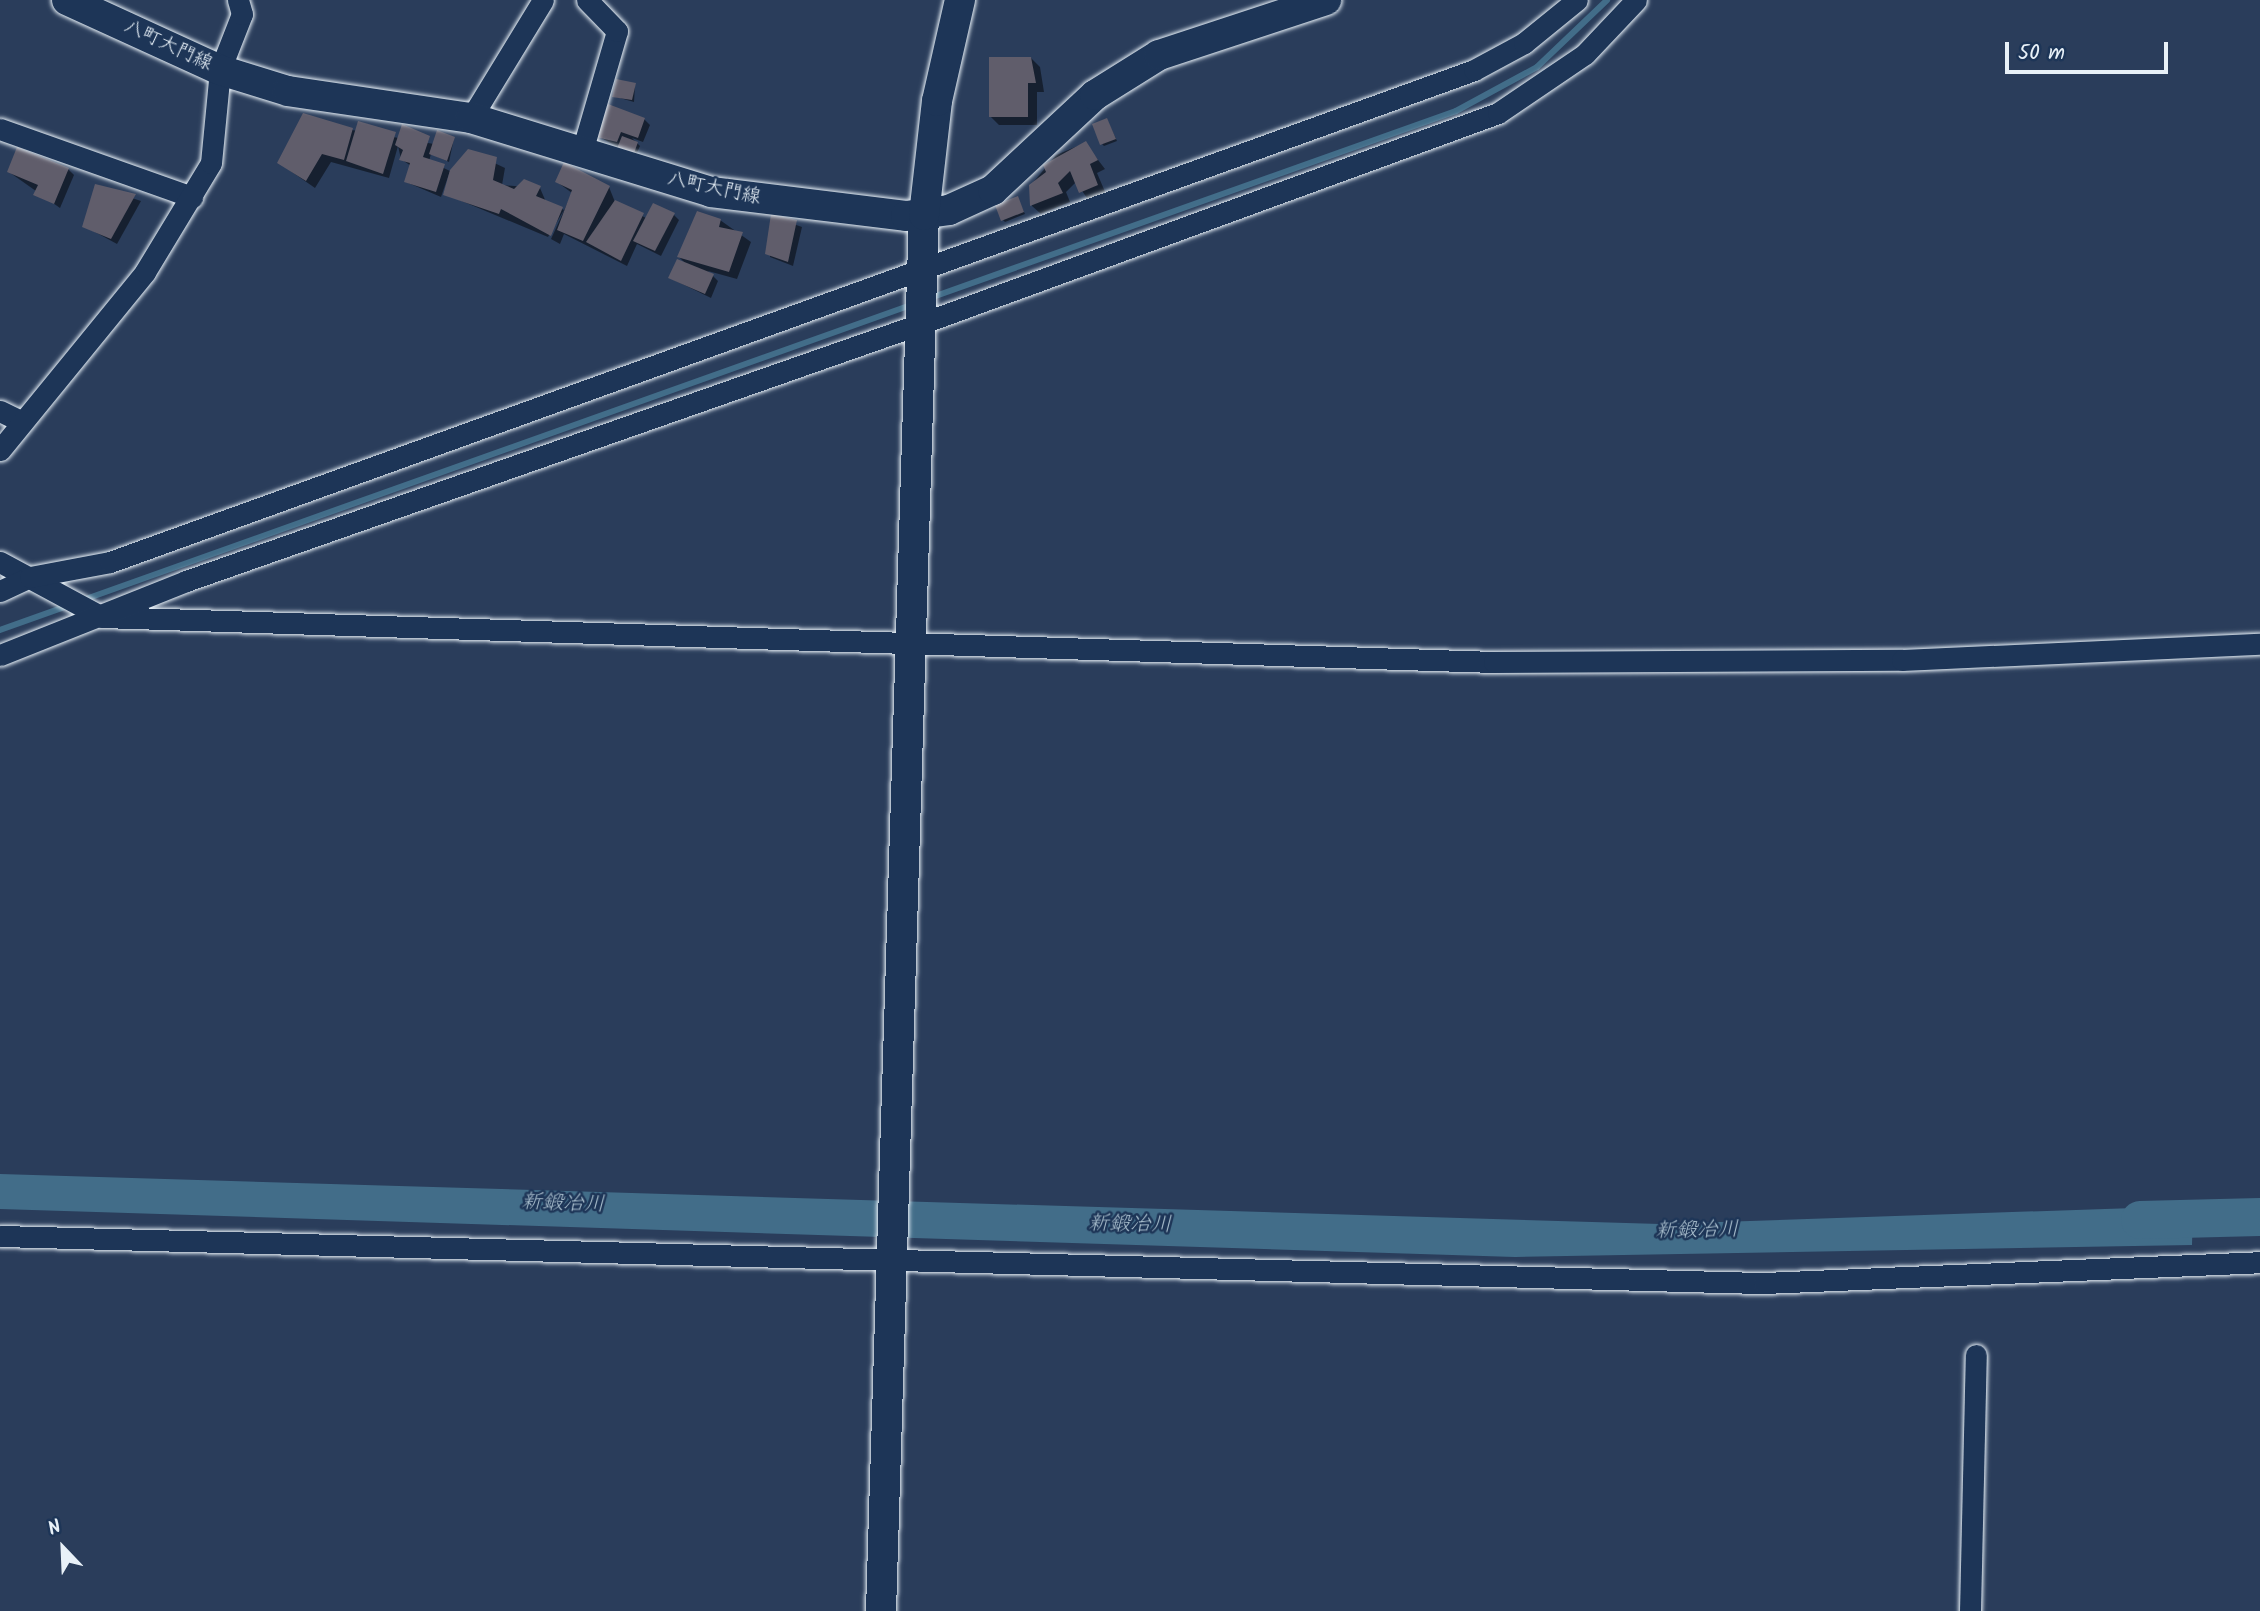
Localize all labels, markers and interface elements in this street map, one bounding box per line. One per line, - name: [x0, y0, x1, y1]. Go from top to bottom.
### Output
- street label: 八町大門線: [120, 16, 216, 76]
- scale bar: [2008, 28, 2171, 72]
- text: 50 m: [2018, 37, 2065, 70]
- street label: 八町大門線: [665, 168, 763, 210]
- water label: 新鍛冶川: [521, 1190, 605, 1218]
- water label: 新鍛冶川: [1088, 1212, 1172, 1238]
- water label: 新鍛冶川: [1655, 1218, 1739, 1244]
- north arrow: [28, 1513, 98, 1583]
- text: N: [43, 1513, 66, 1545]

